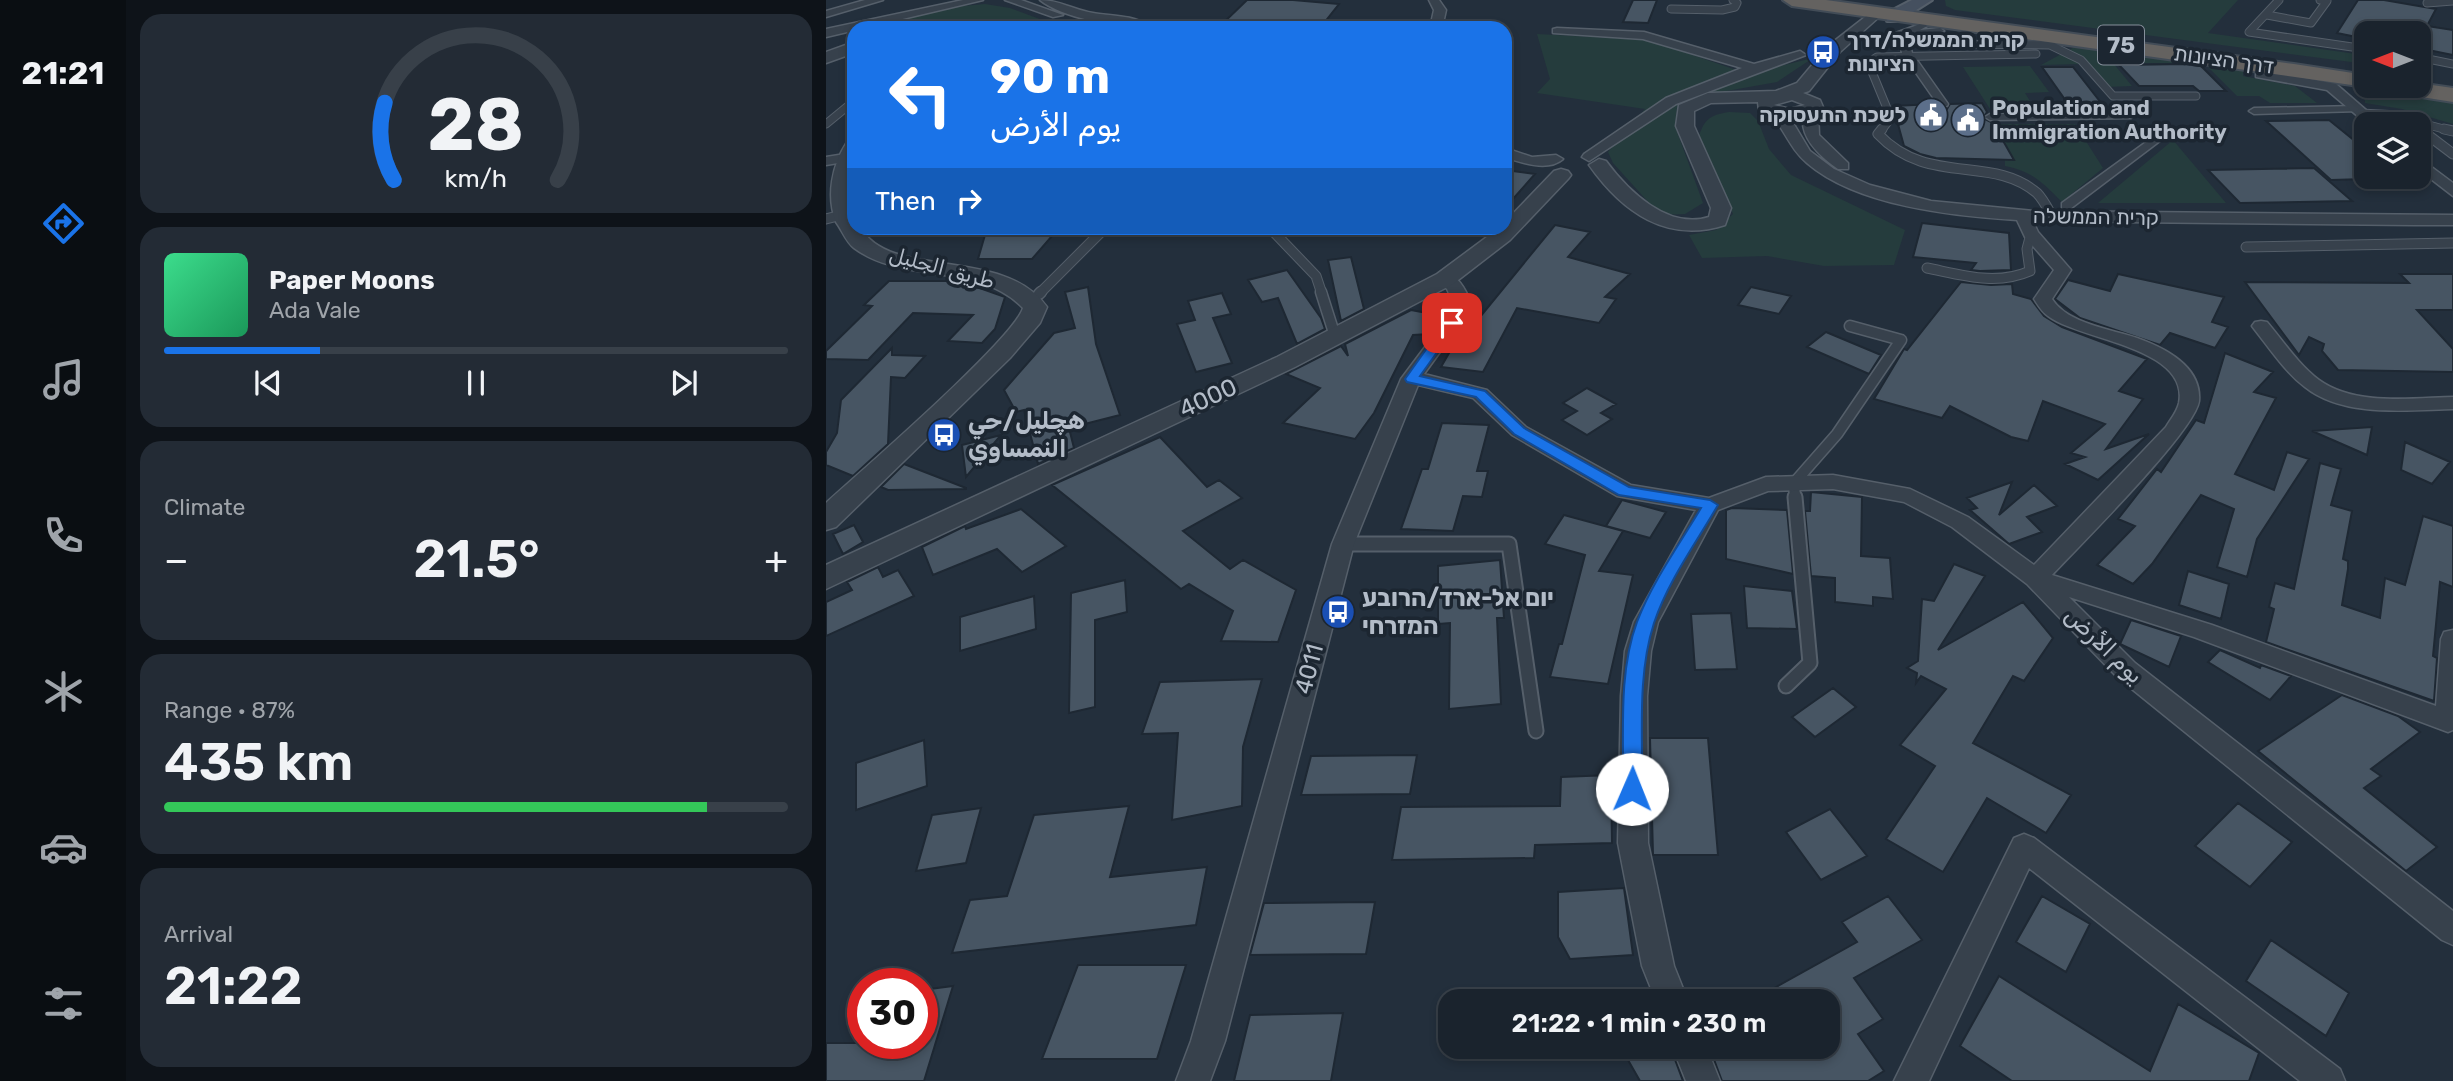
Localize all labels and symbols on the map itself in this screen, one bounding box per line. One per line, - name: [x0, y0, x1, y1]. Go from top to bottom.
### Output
- north arrow: [2354, 21, 2431, 98]
- road number: 75: [2098, 26, 2144, 64]
- place label: קרית הממשלה/דרך הציונות: [1847, 27, 2025, 76]
- bus stop icon: קרית הממשלה/דרך הציונות: [1804, 33, 1842, 71]
- street label: דרך הציונות: [2172, 40, 2276, 79]
- place label: Population and Immigration Authority: [1992, 95, 2227, 144]
- public building icon: לשכת התעסוקה: [1912, 96, 1950, 134]
- public building icon: Population and Immigration Authority: [1949, 101, 1987, 139]
- place label: לשכת התעסוקה: [1759, 102, 1906, 127]
- street label: קרית הממשלה: [2033, 203, 2159, 230]
- street label: طريق الجليل: [887, 241, 997, 294]
- pin: [1422, 293, 1482, 353]
- street label: 4000: [1175, 373, 1241, 423]
- place label: هچليل/حي النمساوي: [968, 407, 1085, 466]
- bus stop icon: هچليل/حي النمساوي: [925, 416, 963, 454]
- place label: יום אל-ארד/הרובע המזרחי: [1362, 584, 1554, 640]
- bus stop icon: יום אל-ארד/הרובע המזרחי: [1319, 593, 1357, 631]
- street label: يوم الأرض: [2058, 601, 2149, 691]
- street label: 4011: [1289, 641, 1329, 697]
- position arrow: [1595, 752, 1669, 826]
- speed limit sign: 30: [847, 968, 938, 1059]

